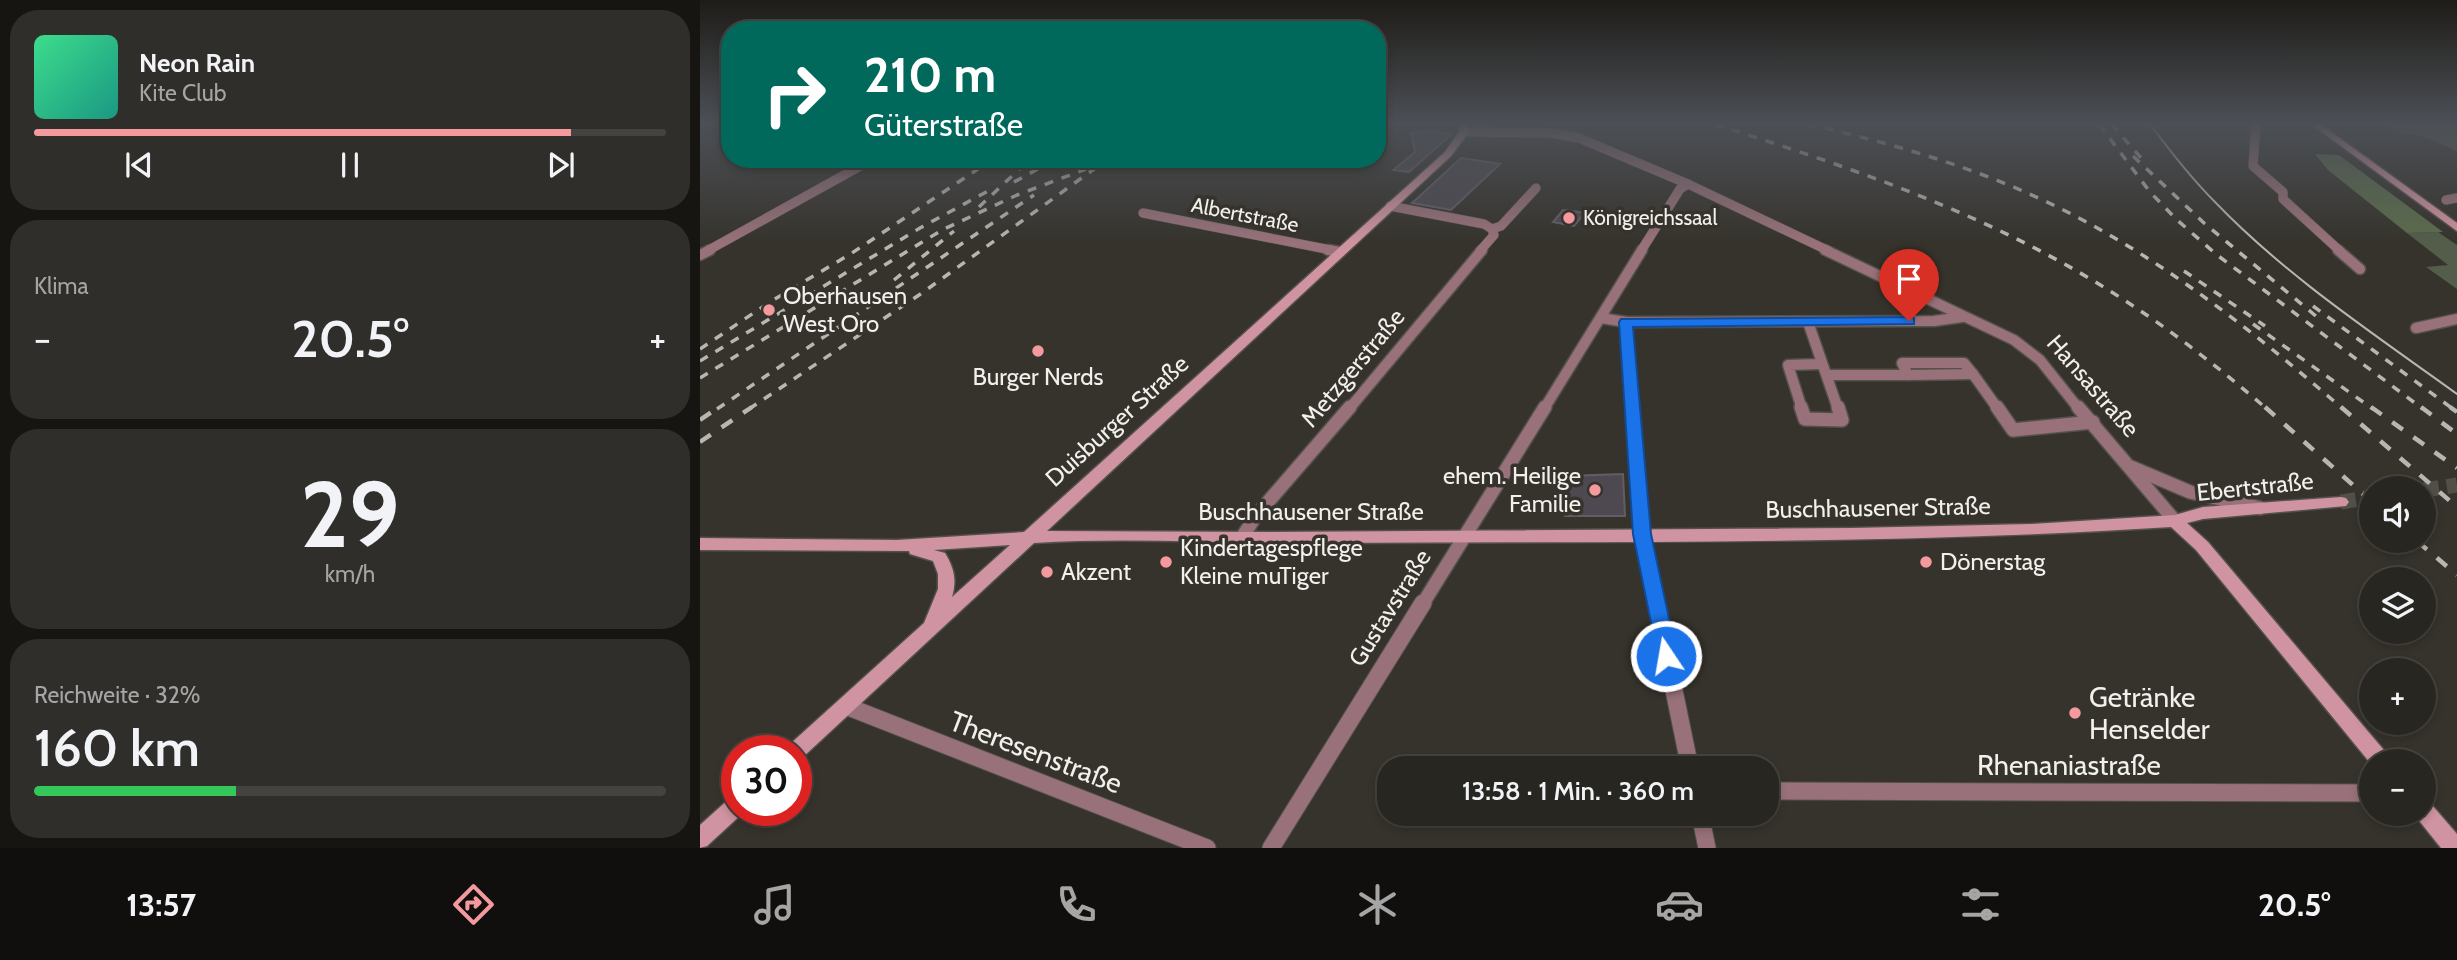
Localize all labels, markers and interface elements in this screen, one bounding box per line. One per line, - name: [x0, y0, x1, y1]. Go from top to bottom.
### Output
- text: 210 m: [864, 45, 996, 104]
- text: Neon Rain: [139, 47, 255, 79]
- icon: right: [749, 49, 840, 140]
- text: Kite Club: [139, 79, 226, 107]
- text: Güterstraße: [864, 105, 1023, 144]
- icon: previous: [120, 146, 158, 184]
- icon: pause: [331, 146, 369, 184]
- icon: next: [542, 146, 580, 184]
- street label: Albertstraße: [1189, 192, 1301, 237]
- place label: Königreichssaal: [1583, 205, 1717, 230]
- marker: Königreichssaal: [1561, 210, 1577, 226]
- pin: [1879, 249, 1939, 321]
- icon: arrive: [1890, 260, 1928, 298]
- text: Klima: [34, 272, 89, 300]
- place label: Oberhausen West Oro: [783, 281, 907, 338]
- marker: Oberhausen West Oro: [761, 302, 777, 318]
- street label: Metzgerstraße: [1295, 303, 1411, 433]
- text: 20.5°: [291, 307, 409, 370]
- text: −: [34, 315, 51, 362]
- text: +: [649, 315, 666, 362]
- street label: Hansastraße: [2041, 329, 2146, 443]
- marker: Burger Nerds: [1030, 343, 1046, 359]
- street label: Duisburger Straße: [1039, 349, 1194, 492]
- place label: Burger Nerds: [973, 362, 1103, 391]
- text: 29: [300, 459, 400, 570]
- place label: ehem. Heilige Familie: [1443, 461, 1581, 518]
- street label: Ebertstraße: [2195, 466, 2315, 507]
- map controls: [2359, 476, 2436, 826]
- button: sound: [2359, 476, 2436, 553]
- marker: ehem. Heilige Familie: [1587, 482, 1603, 498]
- street label: Buschhausener Straße: [1765, 491, 1991, 524]
- street label: Buschhausener Straße: [1198, 497, 1424, 526]
- place label: Kindertagespflege Kleine muTiger: [1180, 533, 1363, 590]
- street label: Gustavstraße: [1342, 544, 1437, 672]
- place label: Dönerstag: [1940, 547, 2046, 576]
- marker: Kindertagespflege Kleine muTiger: [1158, 554, 1174, 570]
- marker: Dönerstag: [1918, 554, 1934, 570]
- place label: Akzent: [1061, 557, 1131, 586]
- text: km/h: [325, 560, 375, 588]
- marker: Akzent: [1039, 564, 1055, 580]
- button: layers: [2359, 567, 2436, 644]
- position arrow: [1629, 619, 1703, 693]
- button: +: [2359, 658, 2436, 735]
- place label: Getränke Henselder: [2089, 680, 2210, 746]
- text: Reichweite · 32%: [34, 681, 200, 709]
- street label: Theresenstraße: [945, 703, 1127, 801]
- marker: Getränke Henselder: [2067, 705, 2083, 721]
- text: 160 km: [34, 716, 200, 779]
- speed limit sign: 30: [721, 735, 812, 826]
- street label: Rhenaniastraße: [1977, 748, 2161, 782]
- button: −: [2359, 749, 2436, 826]
- text: 13:58 · 1 Min. · 360 m: [1462, 775, 1694, 807]
- icon: directions: [449, 880, 498, 929]
- icon: music: [750, 880, 799, 929]
- icon: phone: [1052, 880, 1101, 929]
- icon: climate: [1353, 880, 1402, 929]
- icon: car: [1655, 880, 1704, 929]
- icon: filters: [1956, 880, 2005, 929]
- text: 13:57: [126, 885, 196, 924]
- text: 20.5°: [2258, 885, 2331, 924]

